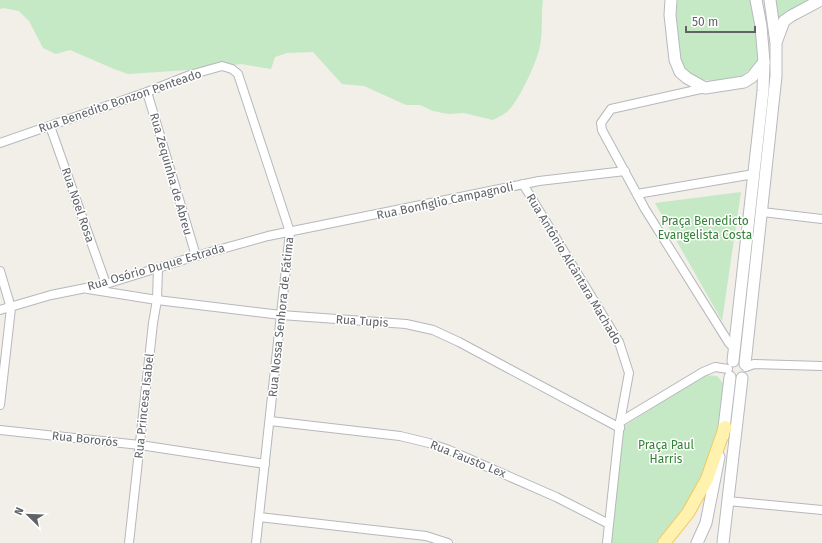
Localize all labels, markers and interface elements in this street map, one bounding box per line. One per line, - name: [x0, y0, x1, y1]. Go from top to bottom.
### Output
- scale bar: [686, 8, 755, 34]
- text: 50 m: [692, 15, 718, 29]
- street label: Rua Benedito Bonzon Penteado: [37, 66, 203, 136]
- street label: Rua Zequinha de Abreu: [147, 111, 195, 237]
- street label: Rua Noel Rosa: [59, 166, 97, 244]
- street label: Rua Bonfiglio Campagnoli: [375, 180, 515, 222]
- street label: Rua Antônio Alcântara Machado: [523, 191, 625, 347]
- park label: Praça Benedicto Evangelista Costa: [658, 214, 752, 242]
- street label: Rua Nossa Senhora de Fátima: [266, 236, 296, 398]
- street label: Rua Osório Duque Estrada: [86, 241, 226, 293]
- street label: Rua Tupis: [335, 312, 389, 330]
- street label: Rua Princesa Isabel: [132, 352, 157, 459]
- street label: Rua Bororós: [51, 429, 119, 449]
- street label: Rua Fausto Lex: [428, 437, 508, 481]
- park label: Praça Paul Harris: [638, 438, 695, 466]
- north arrow: [8, 495, 48, 535]
- text: N: [12, 505, 27, 517]

